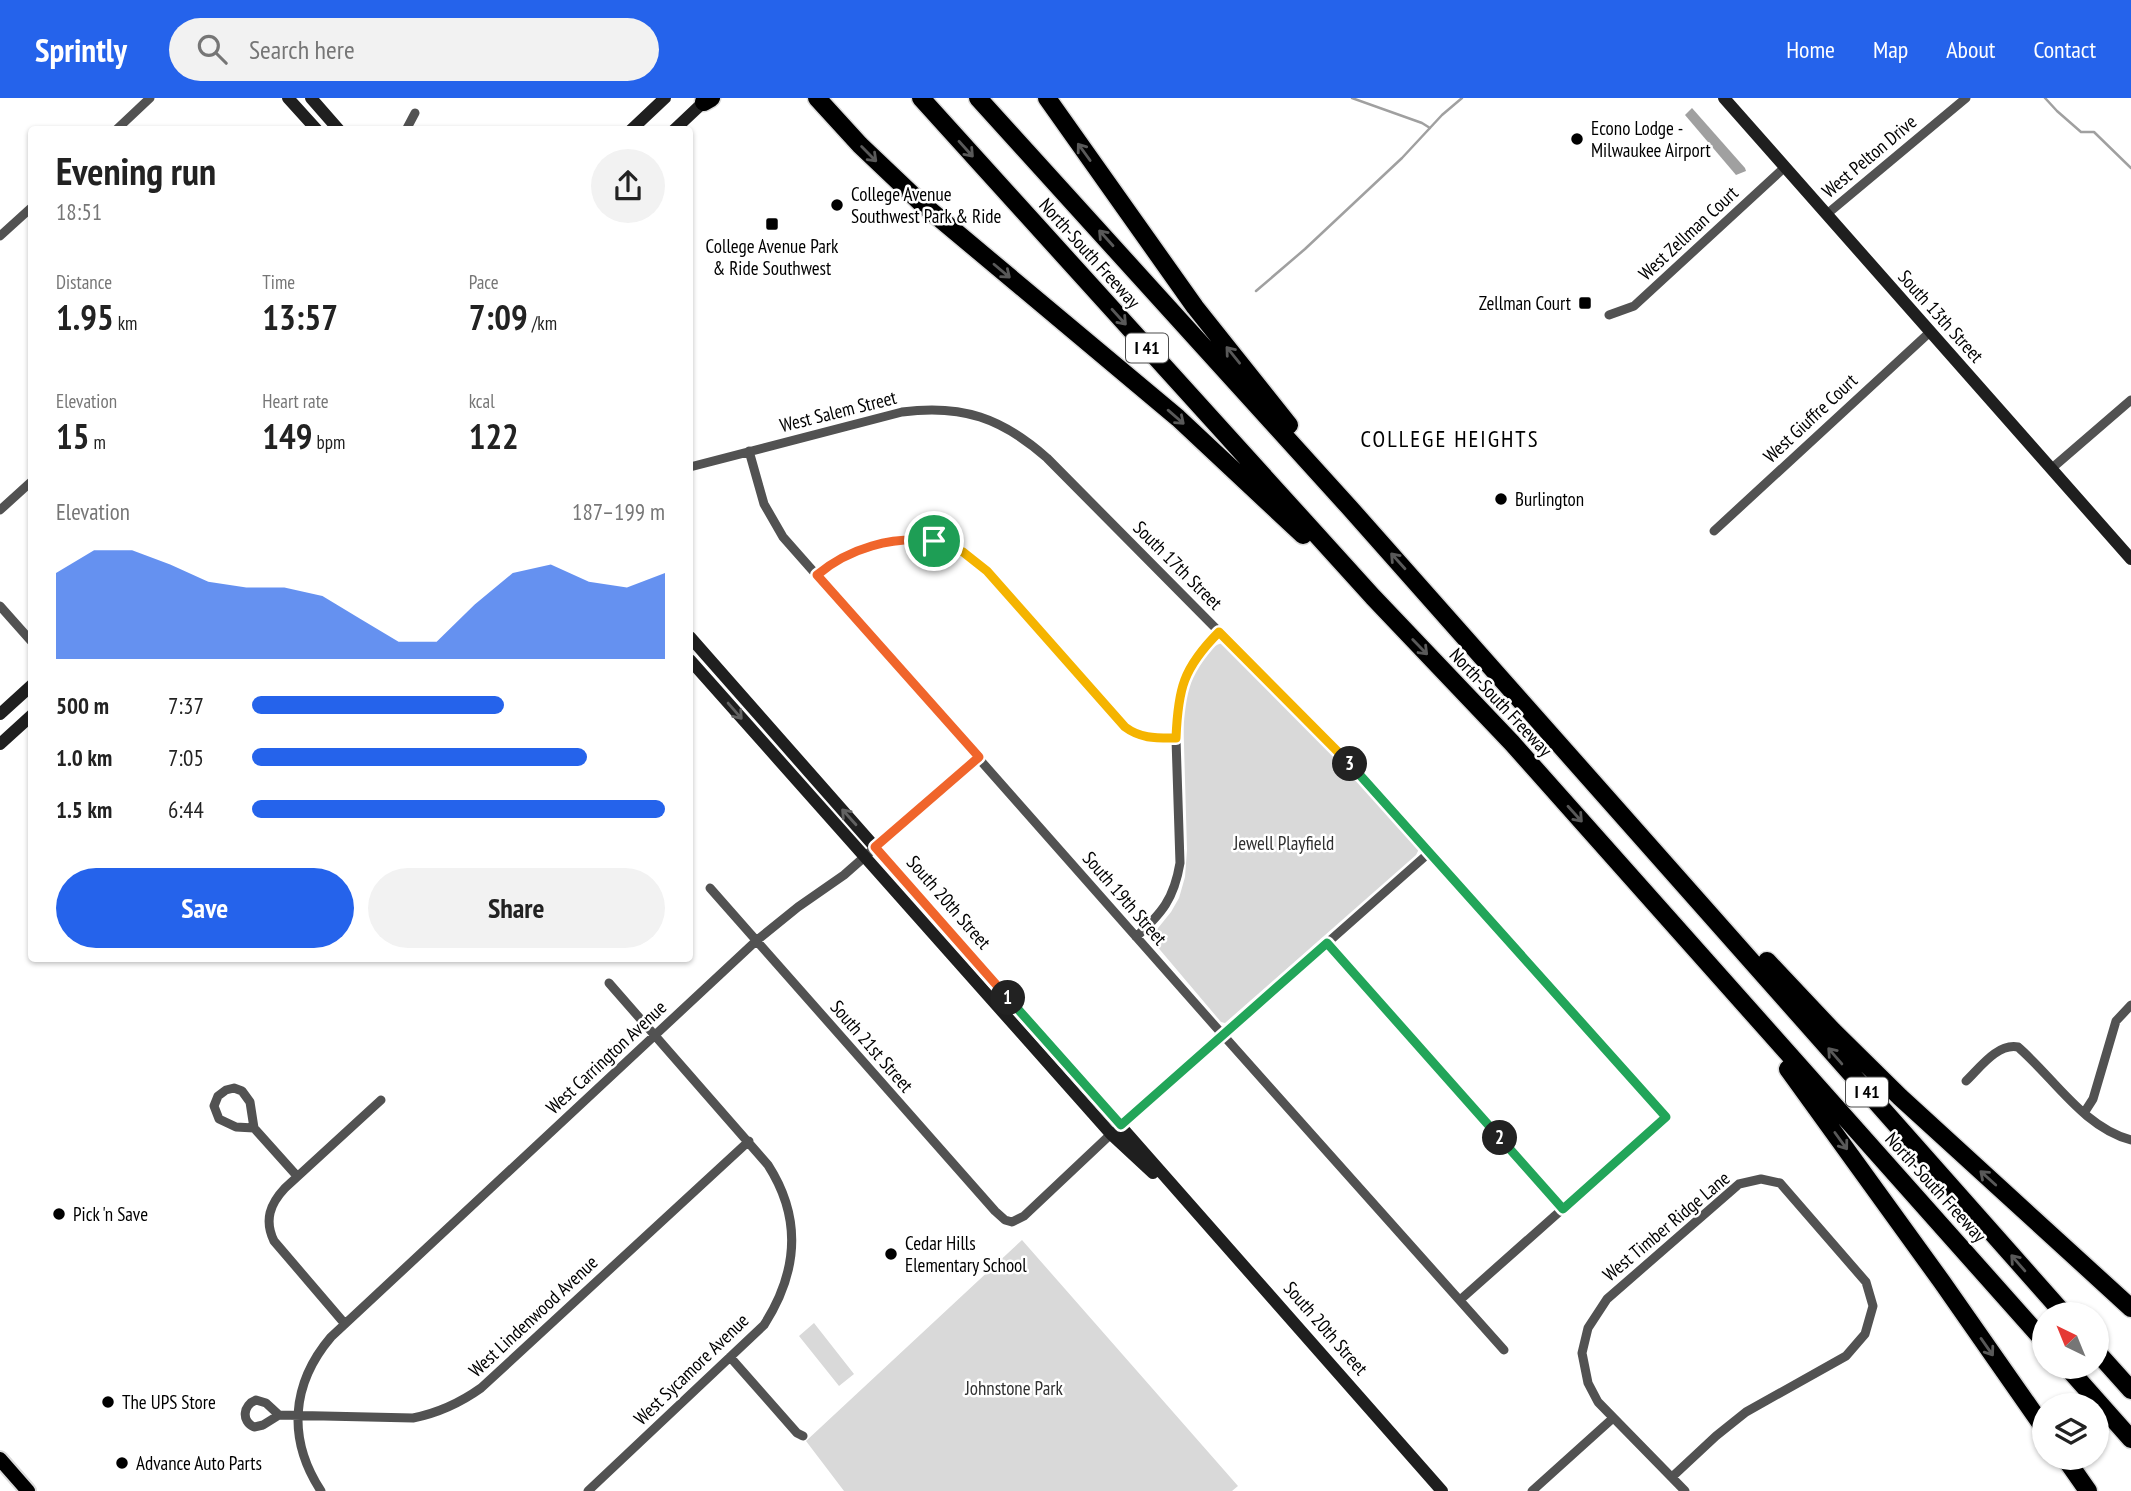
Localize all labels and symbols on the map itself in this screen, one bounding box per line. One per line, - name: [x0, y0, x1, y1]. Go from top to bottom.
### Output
- street label: West Pelton Drive: [1817, 109, 1921, 202]
- place label: Econo Lodge - Milwaukee Airport: [1591, 116, 1711, 162]
- marker: Econo Lodge - Milwaukee Airport: [1569, 131, 1585, 147]
- one-way arrow: [958, 139, 974, 157]
- one-way arrow: [1077, 143, 1092, 162]
- one-way arrow: [861, 145, 878, 162]
- street label: West Zellman Court: [1633, 180, 1743, 285]
- place label: College Avenue Southwest Park & Ride: [851, 182, 1002, 228]
- street label: North-South Freeway: [1034, 193, 1146, 314]
- marker: College Avenue Southwest Park & Ride: [829, 197, 845, 213]
- marker: College Avenue Park & Ride Southwest: [764, 216, 780, 232]
- one-way arrow: [1098, 230, 1114, 248]
- place label: College Avenue Park & Ride Southwest: [706, 234, 839, 280]
- one-way arrow: [993, 263, 1011, 279]
- street label: South 13th Street: [1893, 265, 1989, 368]
- place label: Zellman Court: [1479, 291, 1572, 315]
- marker: Zellman Court: [1577, 295, 1593, 311]
- one-way arrow: [1111, 308, 1127, 326]
- road number: I 41: [1126, 334, 1168, 362]
- one-way arrow: [1226, 347, 1241, 365]
- street label: West Giuffre Court: [1758, 368, 1863, 468]
- street label: West Salem Street: [777, 385, 900, 437]
- one-way arrow: [1167, 409, 1185, 425]
- district label: COLLEGE HEIGHTS: [1361, 424, 1540, 453]
- place label: Burlington: [1515, 487, 1584, 511]
- marker: Burlington: [1493, 491, 1509, 507]
- pin: [904, 511, 964, 571]
- street label: South 17th Street: [1128, 515, 1228, 615]
- one-way arrow: [1390, 553, 1406, 571]
- one-way arrow: [1412, 638, 1429, 655]
- street label: North-South Freeway: [1445, 643, 1558, 762]
- one-way arrow: [727, 702, 743, 720]
- pin: 3: [1332, 746, 1368, 782]
- one-way arrow: [1567, 804, 1583, 822]
- one-way arrow: [841, 808, 857, 826]
- park label: Jewell Playfield: [1233, 831, 1334, 855]
- street label: South 19th Street: [1078, 846, 1173, 950]
- street label: South 20th Street: [902, 850, 997, 954]
- pin: 1: [990, 981, 1026, 1016]
- street label: West Carrington Avenue: [541, 995, 671, 1119]
- street label: South 21st Street: [825, 995, 919, 1098]
- one-way arrow: [1827, 1047, 1843, 1065]
- road number: I 41: [1846, 1077, 1888, 1107]
- pin: 2: [1482, 1121, 1518, 1156]
- street label: North-South Freeway: [1880, 1127, 1992, 1248]
- one-way arrow: [1834, 1131, 1848, 1150]
- street label: West Timber Ridge Lane: [1598, 1166, 1734, 1286]
- one-way arrow: [1980, 1170, 1997, 1187]
- place label: Pick 'n Save: [73, 1202, 148, 1226]
- marker: Pick 'n Save: [51, 1206, 67, 1222]
- place label: Cedar Hills Elementary School: [905, 1231, 1027, 1277]
- marker: Cedar Hills Elementary School: [883, 1246, 899, 1262]
- street label: West Lindenwood Avenue: [464, 1250, 603, 1382]
- one-way arrow: [2010, 1255, 2027, 1272]
- street label: South 20th Street: [1279, 1276, 1374, 1380]
- north arrow: [2032, 1302, 2109, 1379]
- street label: West Sycamore Avenue: [629, 1308, 754, 1430]
- one-way arrow: [1980, 1336, 1994, 1356]
- park label: Johnstone Park: [964, 1376, 1063, 1400]
- place label: The UPS Store: [122, 1390, 216, 1414]
- marker: The UPS Store: [100, 1394, 116, 1410]
- place label: Advance Auto Parts: [136, 1451, 262, 1475]
- marker: Advance Auto Parts: [114, 1455, 130, 1471]

